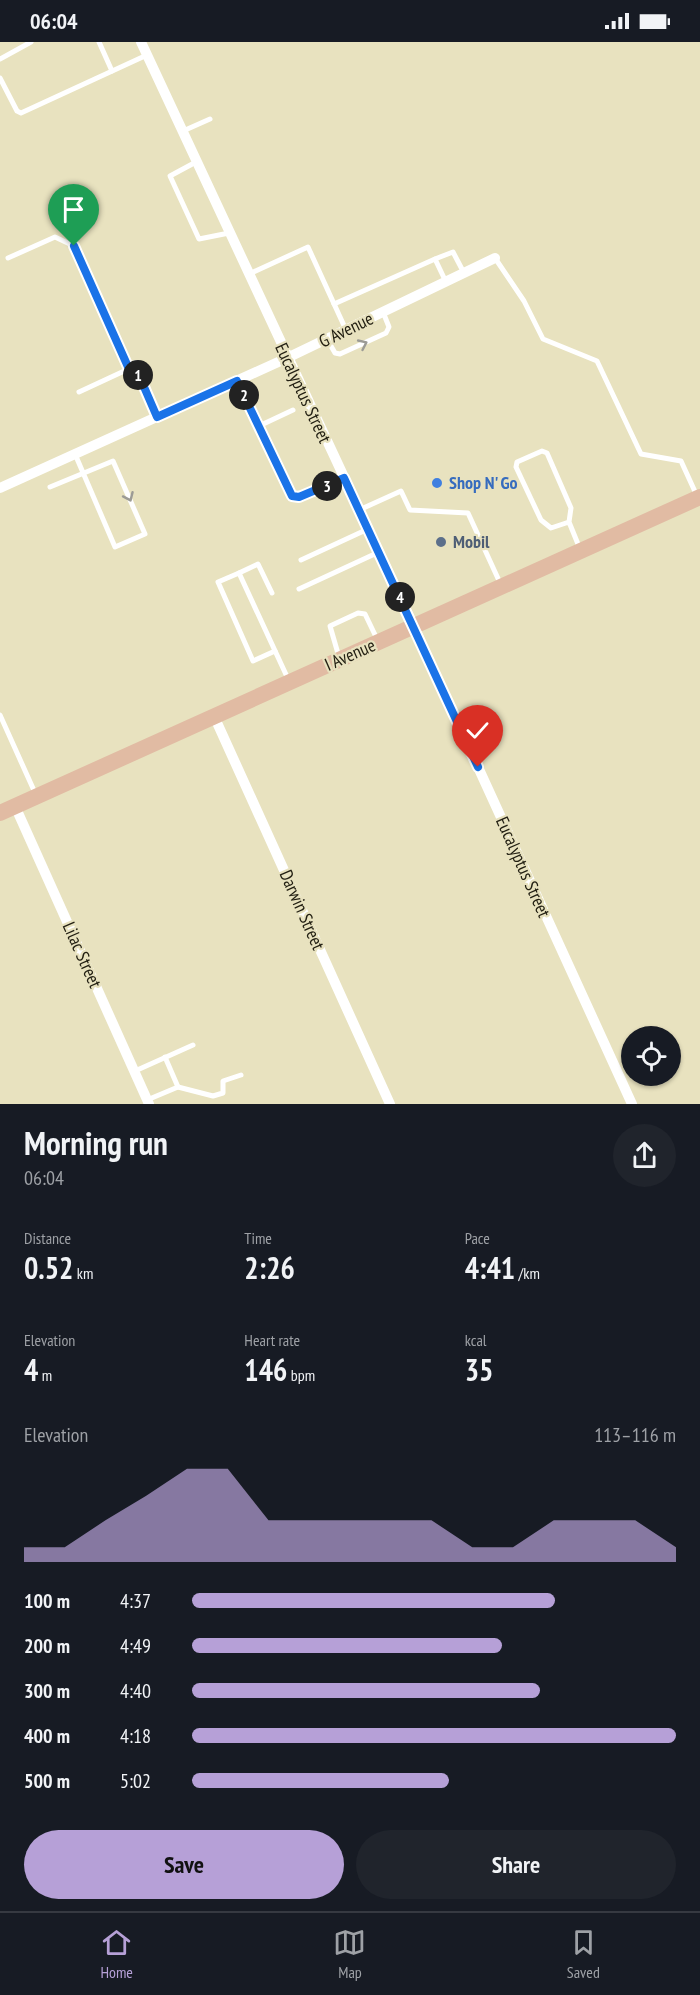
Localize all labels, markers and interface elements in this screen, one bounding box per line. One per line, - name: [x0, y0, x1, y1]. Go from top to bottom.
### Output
- text: 06:04: [30, 7, 78, 35]
- pin: [48, 184, 99, 246]
- icon: arrive: [57, 193, 90, 226]
- street label: G Avenue: [315, 307, 377, 353]
- street label: Eucalyptus Street: [270, 339, 337, 447]
- one-way arrow: [357, 339, 368, 351]
- pin: 1: [123, 360, 153, 390]
- text: 1: [134, 365, 142, 385]
- pin: 2: [229, 380, 259, 410]
- text: 2: [240, 385, 248, 405]
- pin: 3: [312, 471, 342, 501]
- place label: Shop N' Go: [449, 471, 518, 494]
- text: 3: [323, 476, 331, 496]
- marker: Shop N' Go: [430, 476, 444, 490]
- one-way arrow: [122, 491, 134, 502]
- place label: Mobil: [453, 530, 490, 553]
- marker: Mobil: [434, 535, 448, 549]
- pin: 4: [385, 582, 415, 612]
- text: 4: [396, 587, 404, 607]
- street label: I Avenue: [321, 633, 379, 676]
- pin: [452, 705, 503, 767]
- icon: check: [461, 714, 494, 747]
- street label: Eucalyptus Street: [491, 813, 556, 921]
- street label: Darwin Street: [275, 866, 330, 953]
- street label: Lilac Street: [58, 918, 107, 991]
- map controls: [621, 1026, 681, 1086]
- button: locate: [621, 1026, 681, 1086]
- text: Morning run: [24, 1121, 168, 1164]
- button: share: [613, 1124, 676, 1187]
- text: 06:04: [24, 1165, 64, 1191]
- text: Distance: [24, 1228, 71, 1248]
- text: Time: [244, 1228, 272, 1248]
- text: Pace: [465, 1228, 490, 1248]
- text: 0.52: [24, 1248, 73, 1287]
- text: 2:26: [244, 1248, 295, 1287]
- text: 4:41: [465, 1248, 515, 1287]
- text: km: [73, 1263, 93, 1283]
- text: /km: [515, 1263, 540, 1283]
- text: Elevation: [24, 1330, 75, 1350]
- text: Heart rate: [244, 1330, 300, 1350]
- text: kcal: [465, 1330, 487, 1350]
- text: 4: [24, 1350, 38, 1389]
- text: 146: [244, 1350, 287, 1389]
- text: 35: [465, 1350, 493, 1389]
- text: m: [38, 1365, 52, 1385]
- text: bpm: [287, 1365, 315, 1385]
- text: Elevation: [24, 1422, 88, 1448]
- text: 113–116 m: [594, 1422, 676, 1448]
- text: 100 m: [24, 1588, 70, 1614]
- text: 4:37: [120, 1588, 151, 1614]
- text: 200 m: [24, 1633, 70, 1659]
- text: 4:49: [120, 1633, 151, 1659]
- text: 300 m: [24, 1678, 70, 1704]
- text: 4:40: [120, 1678, 151, 1704]
- text: 400 m: [24, 1723, 70, 1749]
- text: 4:18: [120, 1723, 151, 1749]
- text: 500 m: [24, 1768, 70, 1794]
- text: 5:02: [120, 1768, 151, 1794]
- button: Save: [24, 1830, 344, 1899]
- button: Share: [356, 1830, 676, 1899]
- tab: Home: [100, 1926, 133, 1982]
- tab: Map: [333, 1926, 366, 1982]
- tab: Saved: [567, 1926, 600, 1982]

